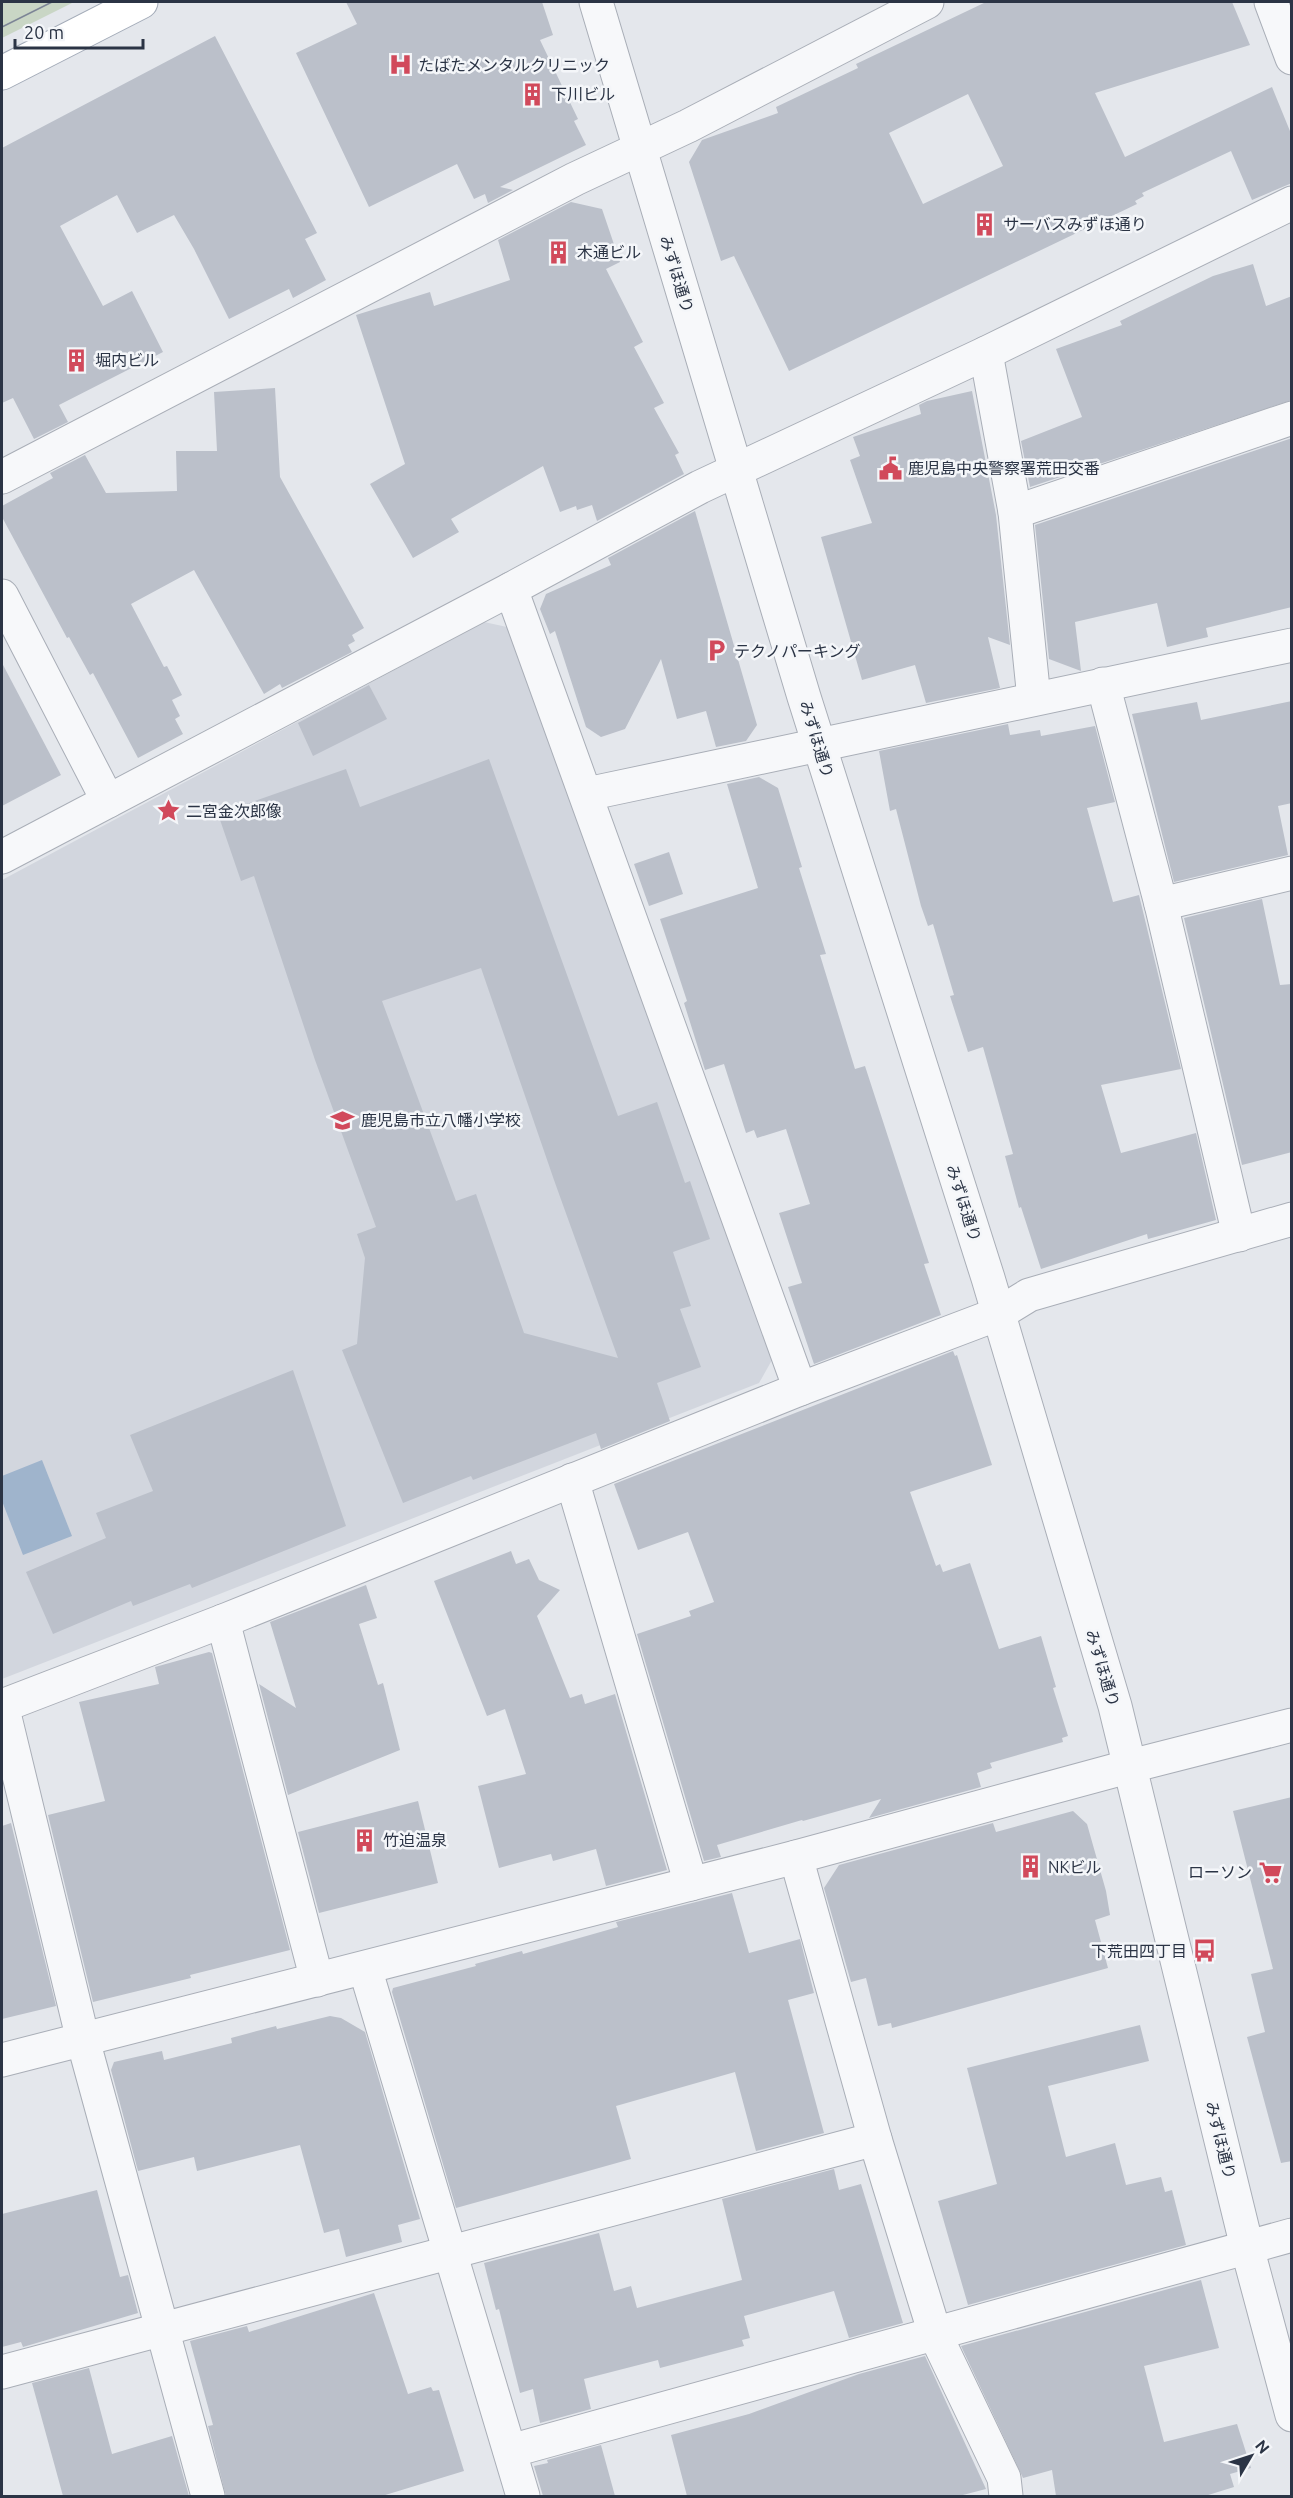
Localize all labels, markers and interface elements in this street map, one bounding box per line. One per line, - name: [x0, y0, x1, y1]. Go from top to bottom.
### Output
- scale bar: [15, 12, 142, 50]
- text: 20 m: [24, 22, 64, 42]
- hospital icon: たばたメンタルクリニック: [387, 52, 413, 78]
- place label: たばたメンタルクリニック: [418, 56, 610, 74]
- building icon: 下川ビル: [520, 81, 546, 107]
- place label: 下川ビル: [551, 85, 615, 103]
- building icon: サーバスみずほ通り: [972, 211, 998, 237]
- place label: サーバスみずほ通り: [1003, 215, 1147, 233]
- street label: みずほ通り: [657, 233, 697, 315]
- building icon: 木通ビル: [546, 239, 572, 265]
- place label: 木通ビル: [577, 243, 641, 261]
- building icon: 堀内ビル: [64, 347, 90, 373]
- place label: 堀内ビル: [95, 351, 159, 369]
- public building icon: 鹿児島中央警察署荒田交番: [877, 455, 903, 481]
- place label: 鹿児島中央警察署荒田交番: [908, 459, 1100, 477]
- parking icon: テクノパーキング: [703, 638, 729, 664]
- place label: テクノパーキング: [734, 642, 861, 660]
- street label: みずほ通り: [797, 698, 837, 780]
- place icon: 二宮金次郎像: [155, 798, 181, 824]
- place label: 二宮金次郎像: [186, 802, 282, 820]
- school or university icon: 鹿児島市立八幡小学校: [330, 1107, 356, 1133]
- place label: 鹿児島市立八幡小学校: [361, 1111, 521, 1129]
- street label: みずほ通り: [943, 1162, 985, 1244]
- street label: みずほ通り: [1083, 1627, 1123, 1709]
- building icon: 竹迫温泉: [352, 1827, 378, 1853]
- place label: 竹迫温泉: [383, 1831, 447, 1849]
- building icon: NKビル: [1017, 1854, 1043, 1880]
- place label: NKビル: [1048, 1858, 1101, 1876]
- supermarket icon: ローソン: [1257, 1859, 1283, 1885]
- place label: ローソン: [1188, 1863, 1252, 1881]
- bus stop icon: 下荒田四丁目: [1192, 1938, 1218, 1964]
- place label: 下荒田四丁目: [1091, 1942, 1187, 1960]
- street label: みずほ通り: [1203, 2099, 1239, 2181]
- north arrow: [1221, 2426, 1281, 2486]
- text: N: [1252, 2436, 1273, 2457]

